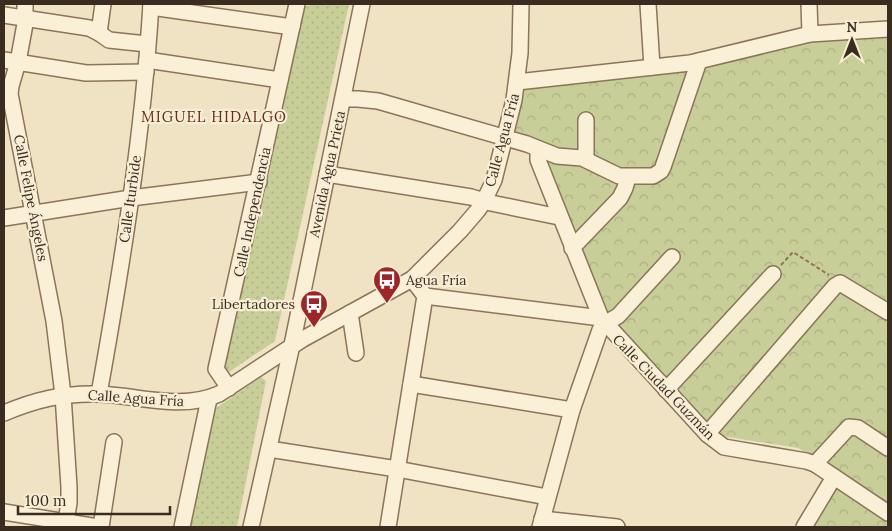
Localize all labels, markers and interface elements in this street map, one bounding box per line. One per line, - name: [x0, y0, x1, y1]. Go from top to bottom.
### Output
- north arrow: [827, 15, 877, 65]
- text: N: [847, 18, 858, 36]
- street label: Calle Agua Fría: [481, 91, 523, 189]
- district label: MIGUEL HIDALGO: [141, 107, 287, 126]
- street label: Avenida Agua Prieta: [305, 109, 349, 240]
- street label: Calle Felipe Ángeles: [10, 133, 52, 263]
- street label: Calle Independencia: [229, 145, 275, 279]
- street label: Calle Iturbide: [115, 154, 145, 244]
- bus stop icon: Agua Fría: [372, 265, 402, 304]
- place label: Agua Fría: [405, 271, 467, 289]
- bus stop icon: Libertadores: [299, 289, 329, 328]
- place label: Libertadores: [212, 295, 295, 313]
- street label: Calle Ciudad Guzmán: [609, 330, 719, 444]
- street label: Calle Agua Fría: [87, 386, 185, 410]
- scale bar: [18, 484, 170, 516]
- text: 100 m: [25, 491, 66, 510]

